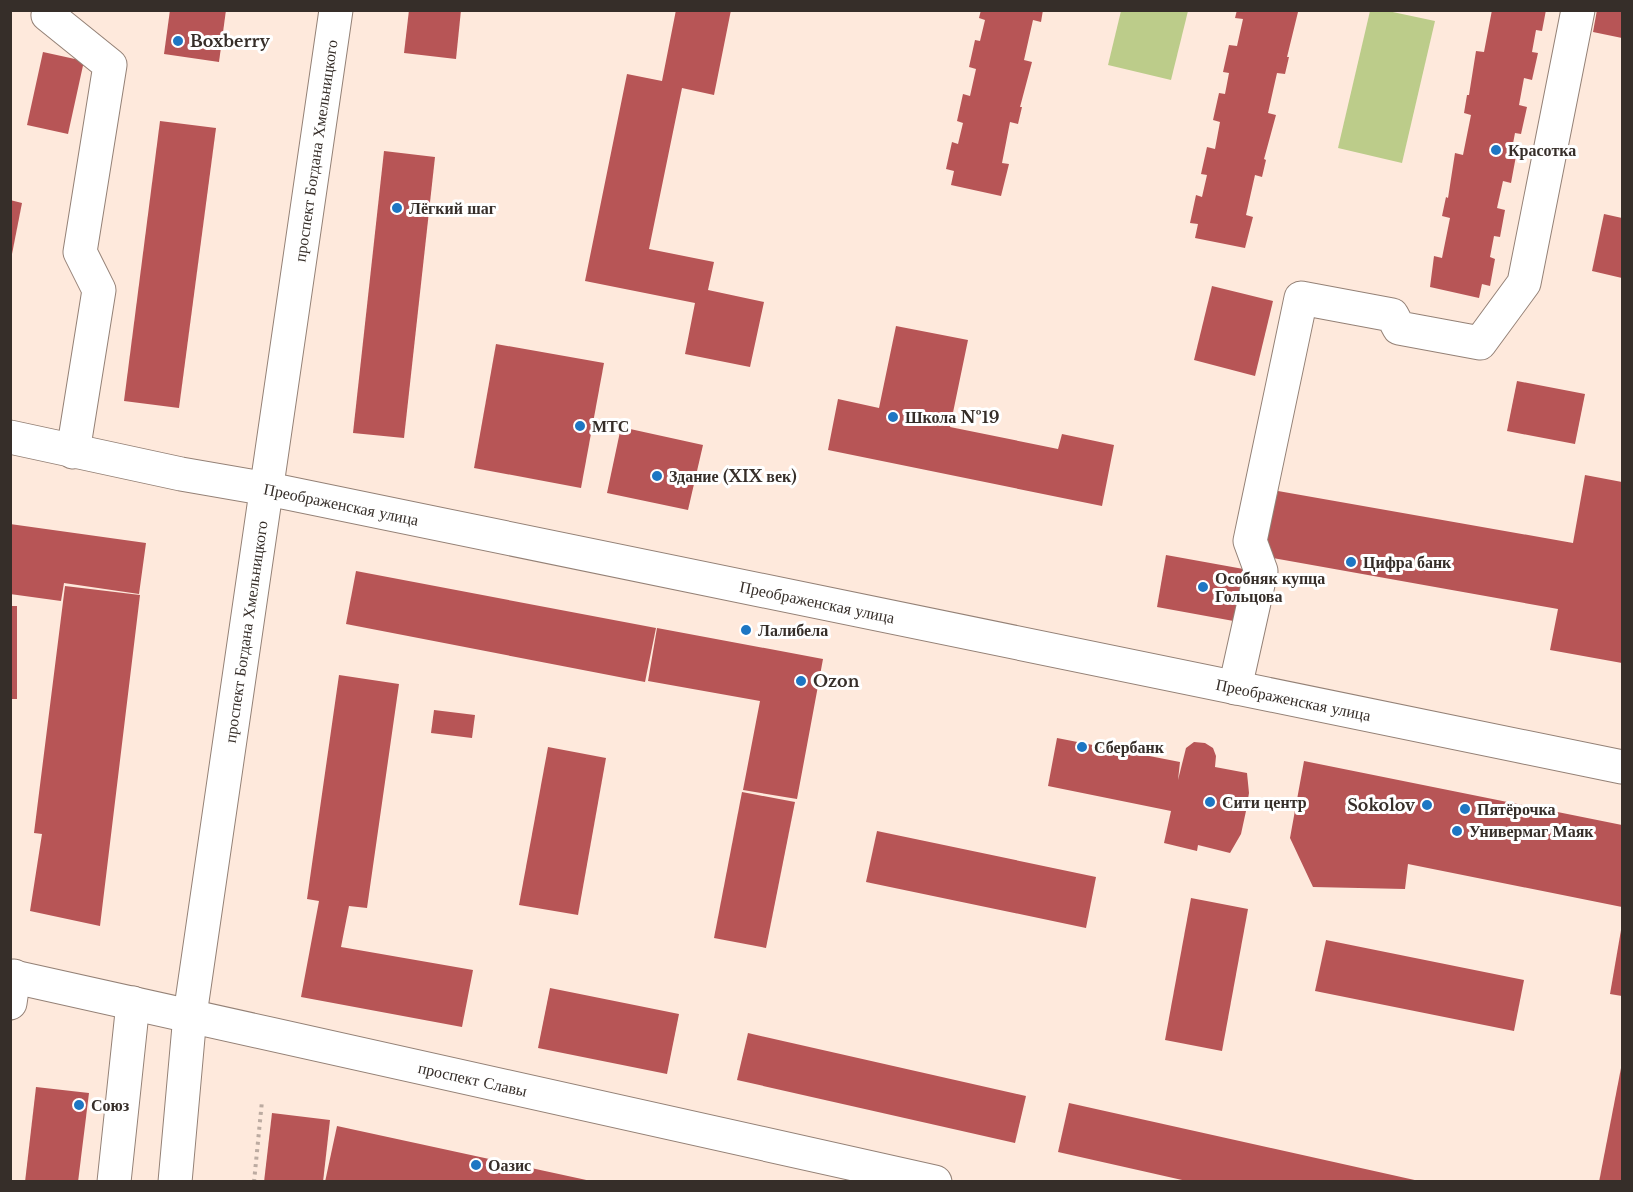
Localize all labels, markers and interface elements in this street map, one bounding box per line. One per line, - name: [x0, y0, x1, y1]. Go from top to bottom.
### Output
- place label: Boxberry: [190, 31, 270, 51]
- marker: Boxberry: [171, 34, 185, 48]
- street label: проспект Богдана Хмельницкого: [290, 38, 342, 263]
- place label: Красотка: [1508, 140, 1576, 160]
- marker: Красотка: [1489, 143, 1503, 157]
- place label: Лёгкий шаг: [409, 198, 496, 218]
- marker: Лёгкий шаг: [390, 201, 404, 215]
- place label: Школа №19: [905, 407, 1000, 427]
- marker: Школа №19: [886, 410, 900, 424]
- place label: МТС: [592, 416, 629, 436]
- marker: МТС: [573, 419, 587, 433]
- place label: Здание (XIX век): [669, 466, 797, 486]
- marker: Здание (XIX век): [650, 469, 664, 483]
- street label: Преображенская улица: [262, 478, 420, 530]
- street label: проспект Богдана Хмельницкого: [220, 519, 272, 744]
- place label: Цифра банк: [1363, 552, 1452, 572]
- marker: Цифра банк: [1344, 555, 1358, 569]
- place label: Особняк купца Гольцова: [1215, 568, 1325, 606]
- street label: Преображенская улица: [738, 576, 897, 627]
- marker: Особняк купца Гольцова: [1196, 580, 1210, 594]
- place label: Лалибела: [758, 620, 828, 640]
- marker: Лалибела: [739, 623, 753, 637]
- place label: Ozon: [813, 671, 860, 691]
- marker: Ozon: [794, 674, 808, 688]
- street label: Преображенская улица: [1214, 674, 1373, 725]
- place label: Сбербанк: [1094, 737, 1165, 757]
- marker: Сбербанк: [1075, 740, 1089, 754]
- place label: Сити центр: [1222, 792, 1307, 812]
- marker: Сити центр: [1203, 795, 1217, 809]
- place label: Sokolov: [1347, 795, 1415, 815]
- marker: Sokolov: [1420, 798, 1434, 812]
- place label: Пятёрочка: [1477, 799, 1556, 819]
- marker: Пятёрочка: [1458, 802, 1472, 816]
- place label: Универмаг Маяк: [1469, 821, 1594, 841]
- marker: Универмаг Маяк: [1450, 824, 1464, 838]
- street label: проспект Славы: [416, 1057, 529, 1101]
- place label: Союз: [91, 1095, 130, 1115]
- marker: Союз: [72, 1098, 86, 1112]
- place label: Оазис: [488, 1155, 531, 1175]
- marker: Оазис: [469, 1158, 483, 1172]

